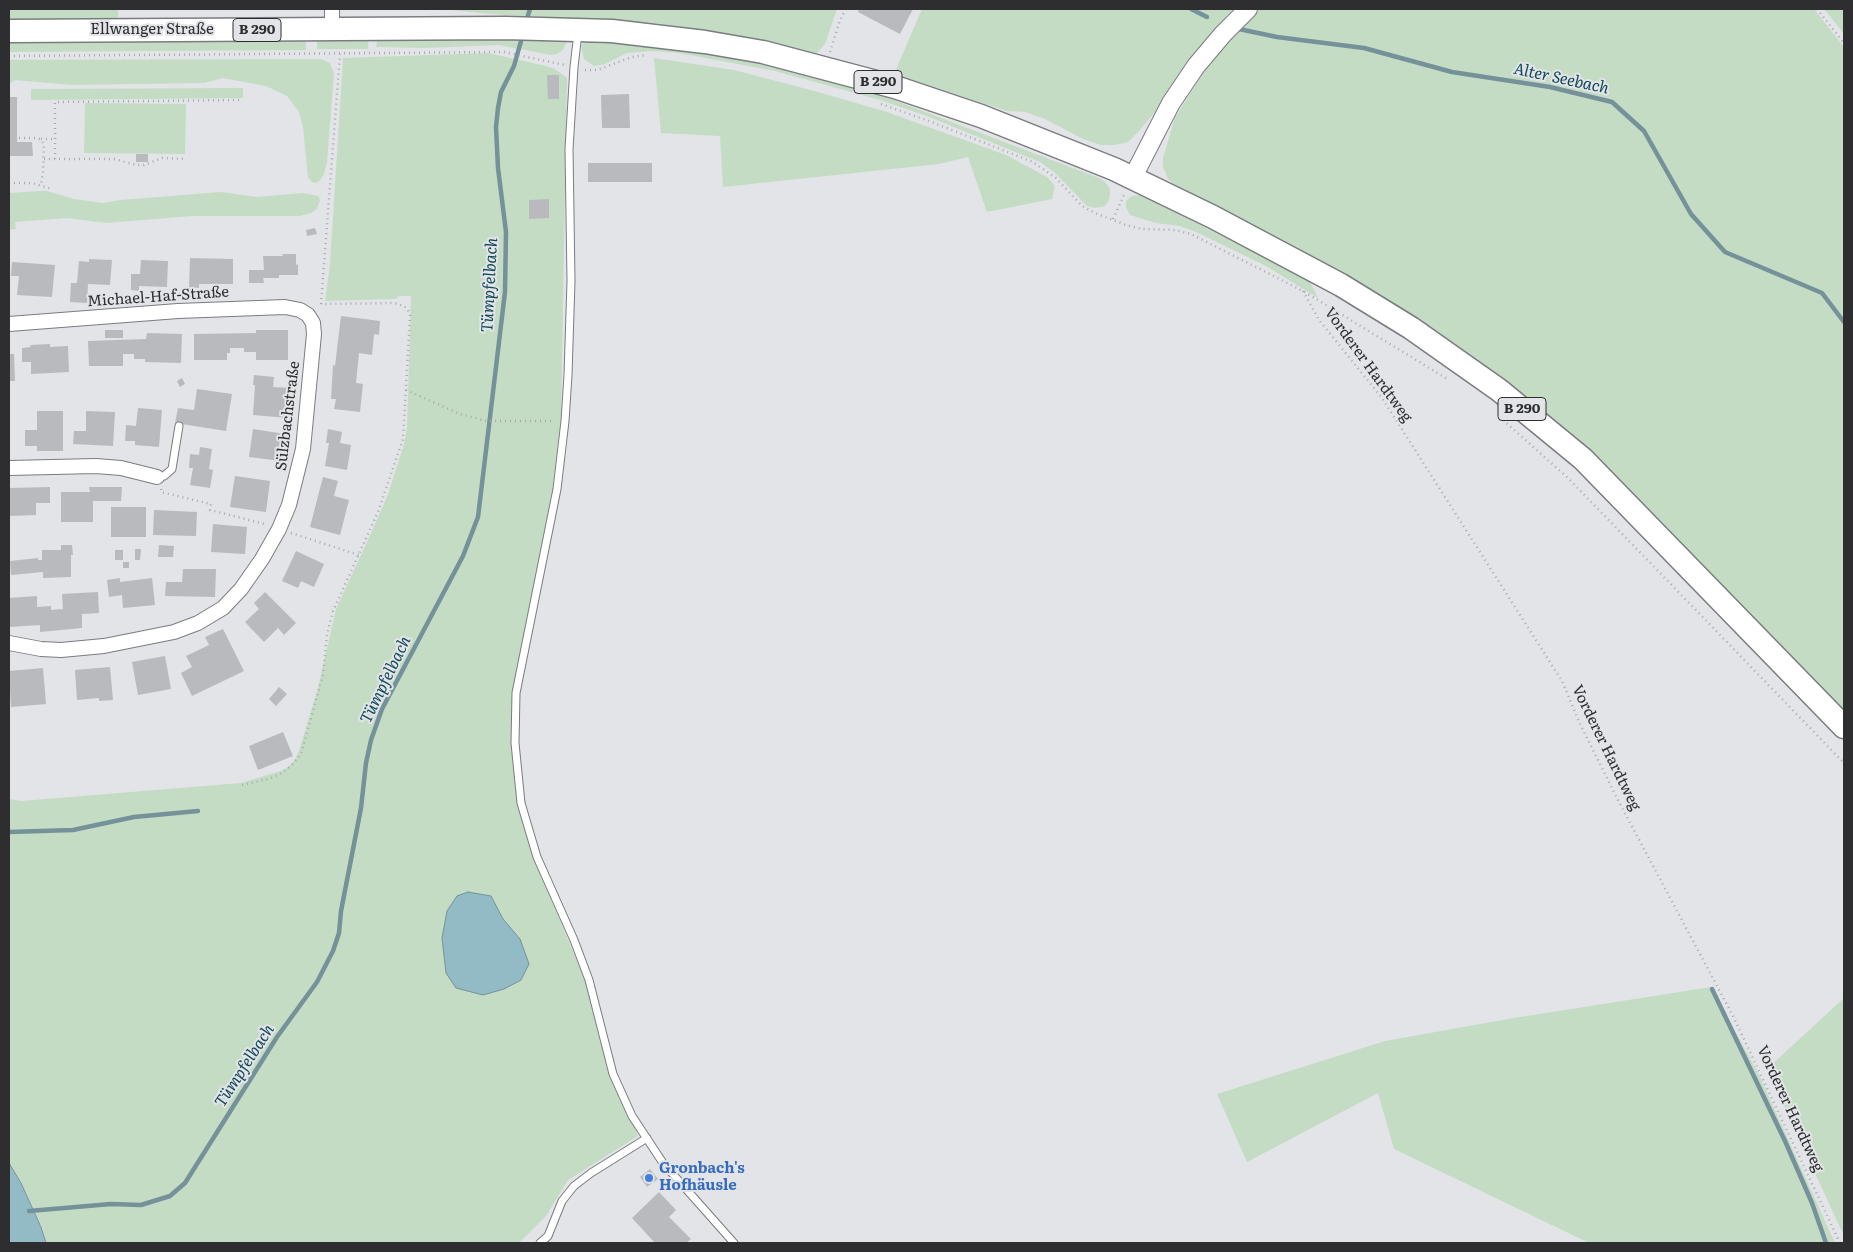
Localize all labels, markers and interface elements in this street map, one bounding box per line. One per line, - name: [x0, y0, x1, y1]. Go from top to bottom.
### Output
- road number: B 290: [233, 18, 281, 42]
- street label: Ellwanger Straße: [90, 21, 214, 39]
- water label: Alter Seebach: [1512, 60, 1610, 98]
- road number: B 290: [854, 70, 902, 94]
- water label: Tümpfelbach: [478, 237, 502, 333]
- street label: Michael-Haf-Straße: [86, 283, 230, 311]
- street label: Vorderer Hardtweg: [1320, 304, 1416, 426]
- street label: Sülzbachstraße: [272, 360, 304, 472]
- road number: B 290: [1498, 398, 1546, 420]
- water label: Tümpfelbach: [357, 633, 415, 727]
- street label: Vorderer Hardtweg: [1568, 682, 1644, 814]
- water label: Tümpfelbach: [211, 1021, 279, 1111]
- street label: Vorderer Hardtweg: [1753, 1043, 1827, 1175]
- place label: Gronbach's Hofhäusle: [659, 1160, 745, 1195]
- marker: Gronbach's Hofhäusle: [643, 1172, 655, 1184]

